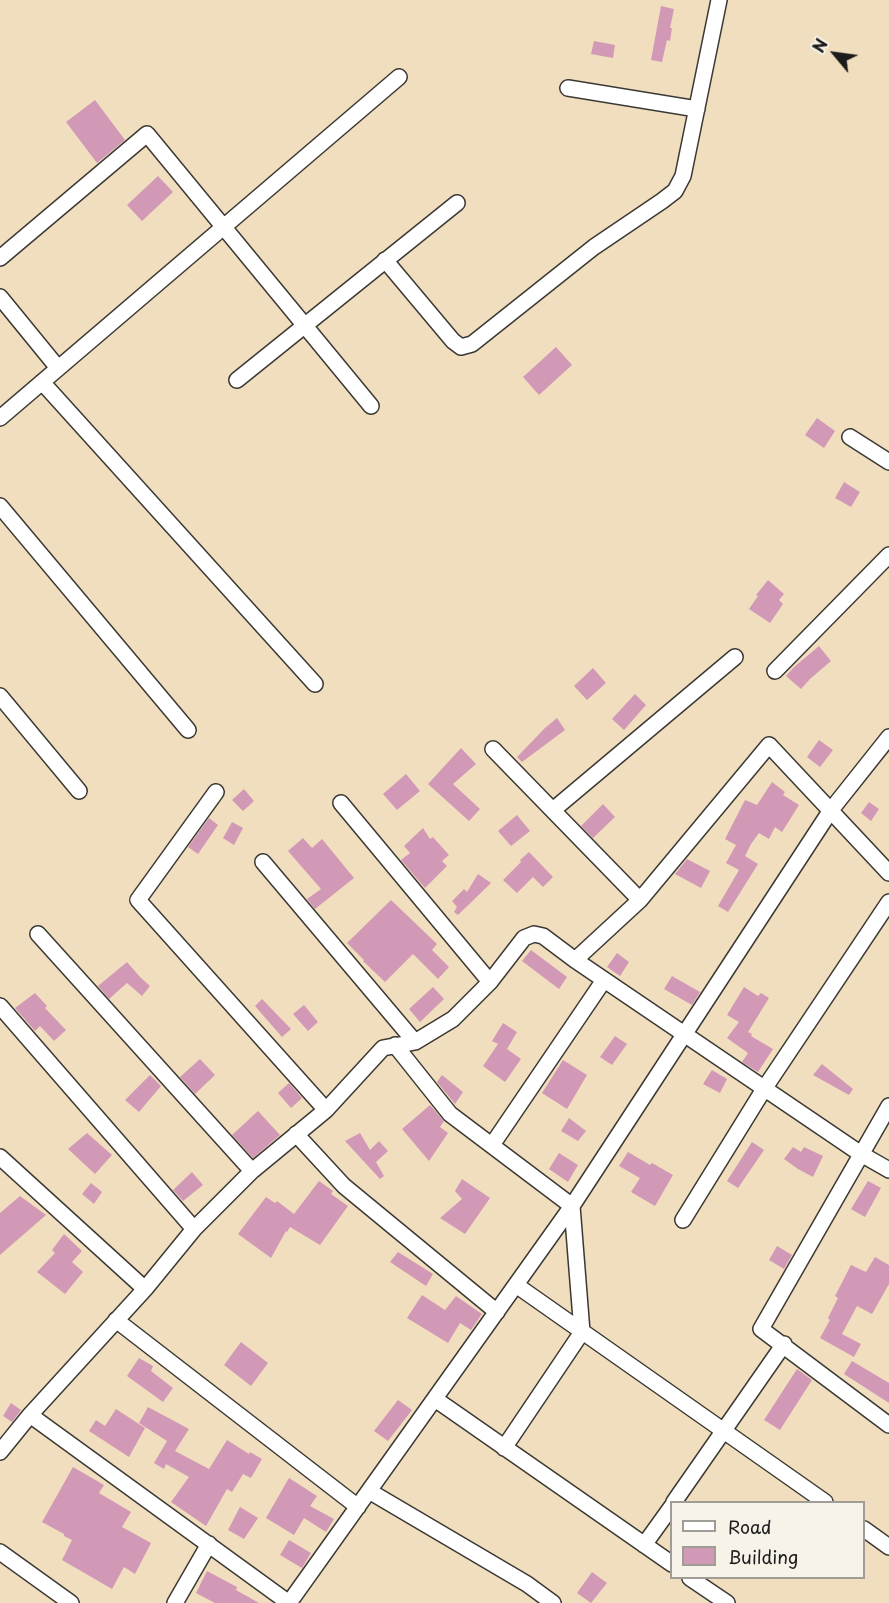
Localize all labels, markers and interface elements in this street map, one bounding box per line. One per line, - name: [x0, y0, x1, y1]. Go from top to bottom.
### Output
- north arrow: [805, 24, 865, 84]
- text: N: [806, 34, 833, 57]
- legend: [670, 1501, 865, 1579]
- text: Road: [728, 1513, 772, 1540]
- text: Building: [728, 1543, 798, 1570]

